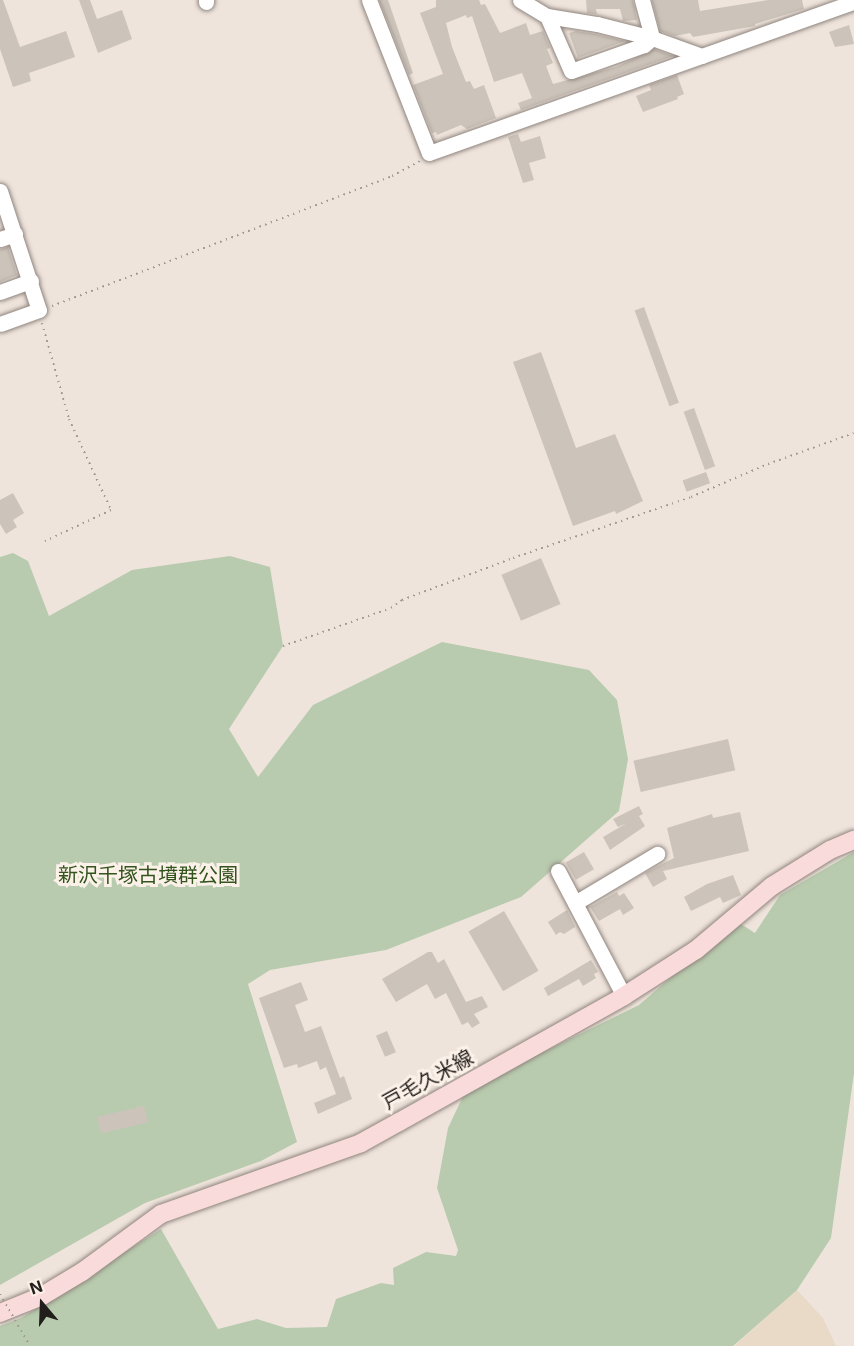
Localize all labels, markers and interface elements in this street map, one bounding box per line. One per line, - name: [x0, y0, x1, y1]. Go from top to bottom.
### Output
- park label: 新沢千塚古墳群公園: [58, 863, 238, 887]
- street label: 戸毛久米線: [378, 1045, 478, 1115]
- north arrow: [12, 1274, 72, 1334]
- text: N: [27, 1276, 45, 1298]

